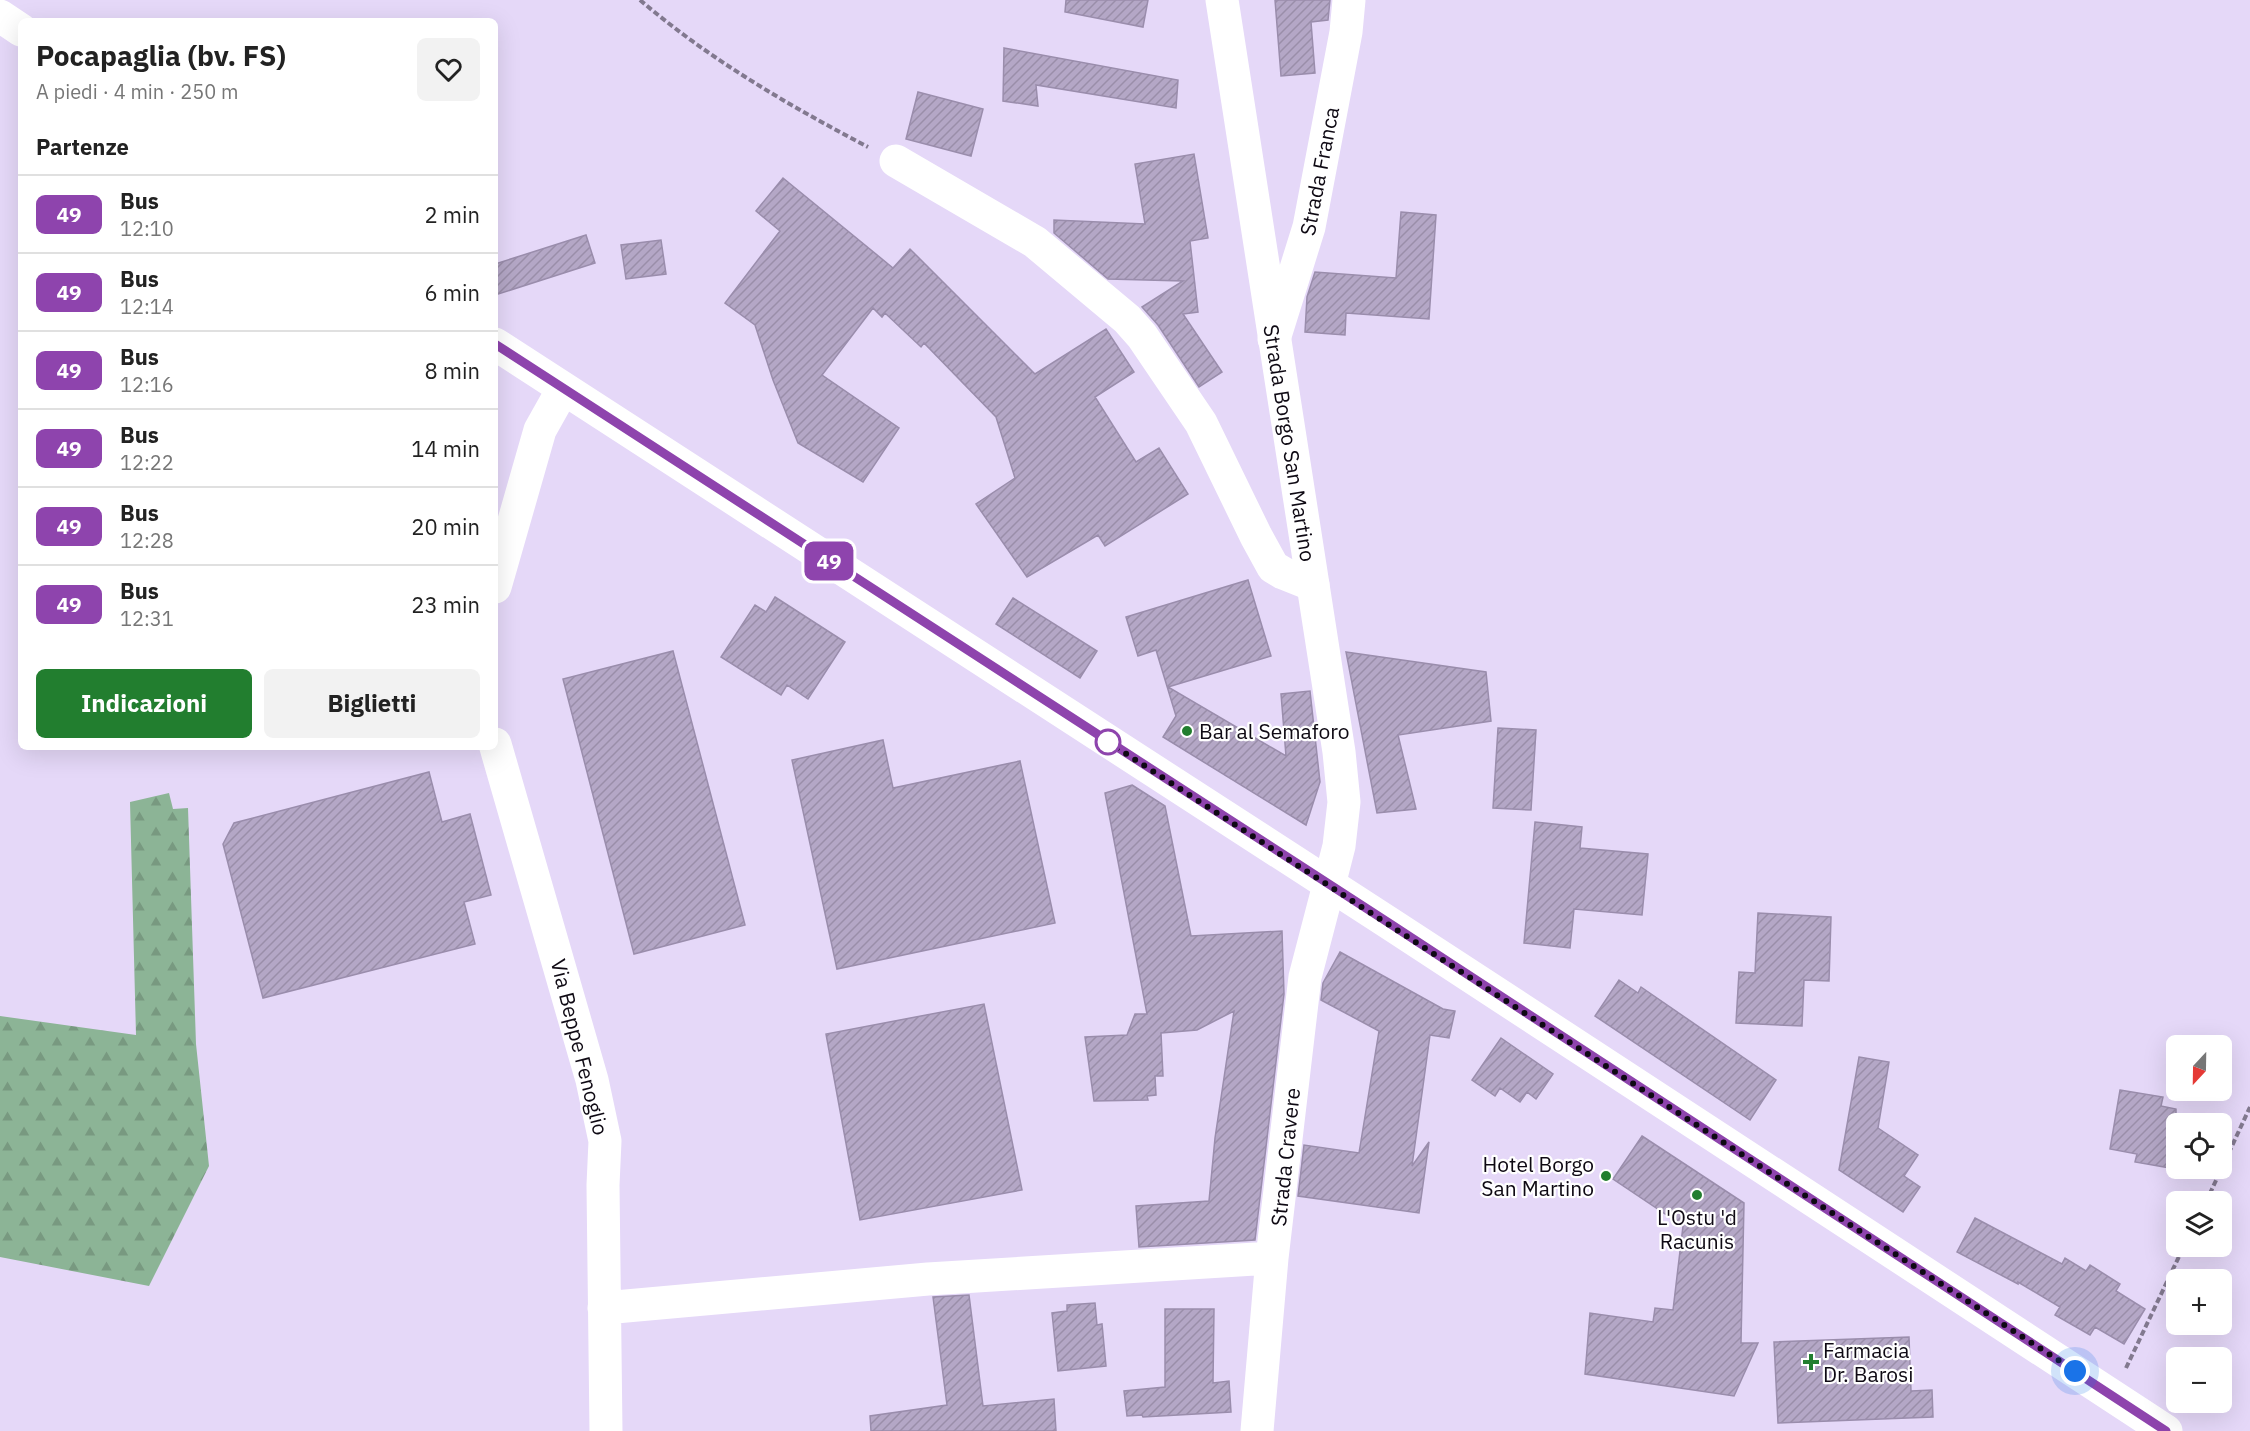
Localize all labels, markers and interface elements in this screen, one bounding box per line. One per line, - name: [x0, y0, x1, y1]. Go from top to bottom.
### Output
- text: Pocapaglia (bv. FS): [36, 37, 286, 74]
- button: heart: [417, 38, 480, 101]
- text: A piedi · 4 min · 250 m: [36, 78, 238, 105]
- street label: Strada Franca: [1293, 104, 1345, 238]
- text: Partenze: [36, 132, 129, 161]
- text: Bus: [120, 186, 159, 215]
- text: 49: [56, 200, 82, 228]
- text: 2 min: [424, 200, 480, 229]
- text: 12:10: [120, 215, 174, 242]
- text: Bus: [120, 264, 159, 293]
- text: 49: [56, 278, 82, 306]
- text: 6 min: [424, 278, 480, 307]
- text: 12:14: [120, 293, 174, 320]
- street label: Strada Borgo San Martino: [1257, 322, 1323, 564]
- text: Bus: [120, 342, 159, 371]
- text: 49: [56, 356, 82, 384]
- text: 8 min: [424, 356, 480, 385]
- text: 12:16: [120, 371, 174, 398]
- text: Bus: [120, 420, 159, 449]
- text: 49: [56, 434, 82, 462]
- text: 14 min: [411, 434, 480, 463]
- text: 12:22: [120, 449, 174, 476]
- text: Bus: [120, 498, 159, 527]
- text: 49: [56, 512, 82, 540]
- text: 20 min: [411, 512, 480, 541]
- text: 12:28: [120, 527, 174, 554]
- line badge: 49: [802, 542, 856, 580]
- text: 49: [816, 547, 842, 575]
- text: Bus: [120, 576, 159, 605]
- text: 49: [56, 590, 82, 618]
- text: 23 min: [411, 590, 480, 619]
- text: 12:31: [120, 605, 174, 632]
- button: Indicazioni: [36, 669, 252, 738]
- button: Biglietti: [264, 669, 480, 738]
- place label: Bar al Semaforo: [1199, 717, 1350, 745]
- marker: Bar al Semaforo: [1180, 724, 1194, 738]
- unlabelled marker: [1095, 729, 1121, 755]
- street label: Via Beppe Fenoglio: [545, 956, 615, 1138]
- north arrow: [2166, 1035, 2232, 1101]
- map controls: [2166, 1035, 2232, 1413]
- street label: Strada Cravere: [1264, 1086, 1306, 1228]
- button: locate: [2166, 1113, 2232, 1179]
- place label: Hotel Borgo San Martino: [1481, 1150, 1594, 1202]
- marker: Hotel Borgo San Martino: [1599, 1169, 1613, 1183]
- marker: L'Ostu 'd Racunis: [1690, 1188, 1704, 1202]
- button: layers: [2166, 1191, 2232, 1257]
- place label: L'Ostu 'd Racunis: [1657, 1203, 1737, 1255]
- button: +: [2166, 1269, 2232, 1335]
- place label: Farmacia Dr. Barosi: [1823, 1336, 1914, 1388]
- button: −: [2166, 1347, 2232, 1413]
- marker: Farmacia Dr. Barosi: [1804, 1355, 1818, 1369]
- your location: [2060, 1356, 2090, 1386]

